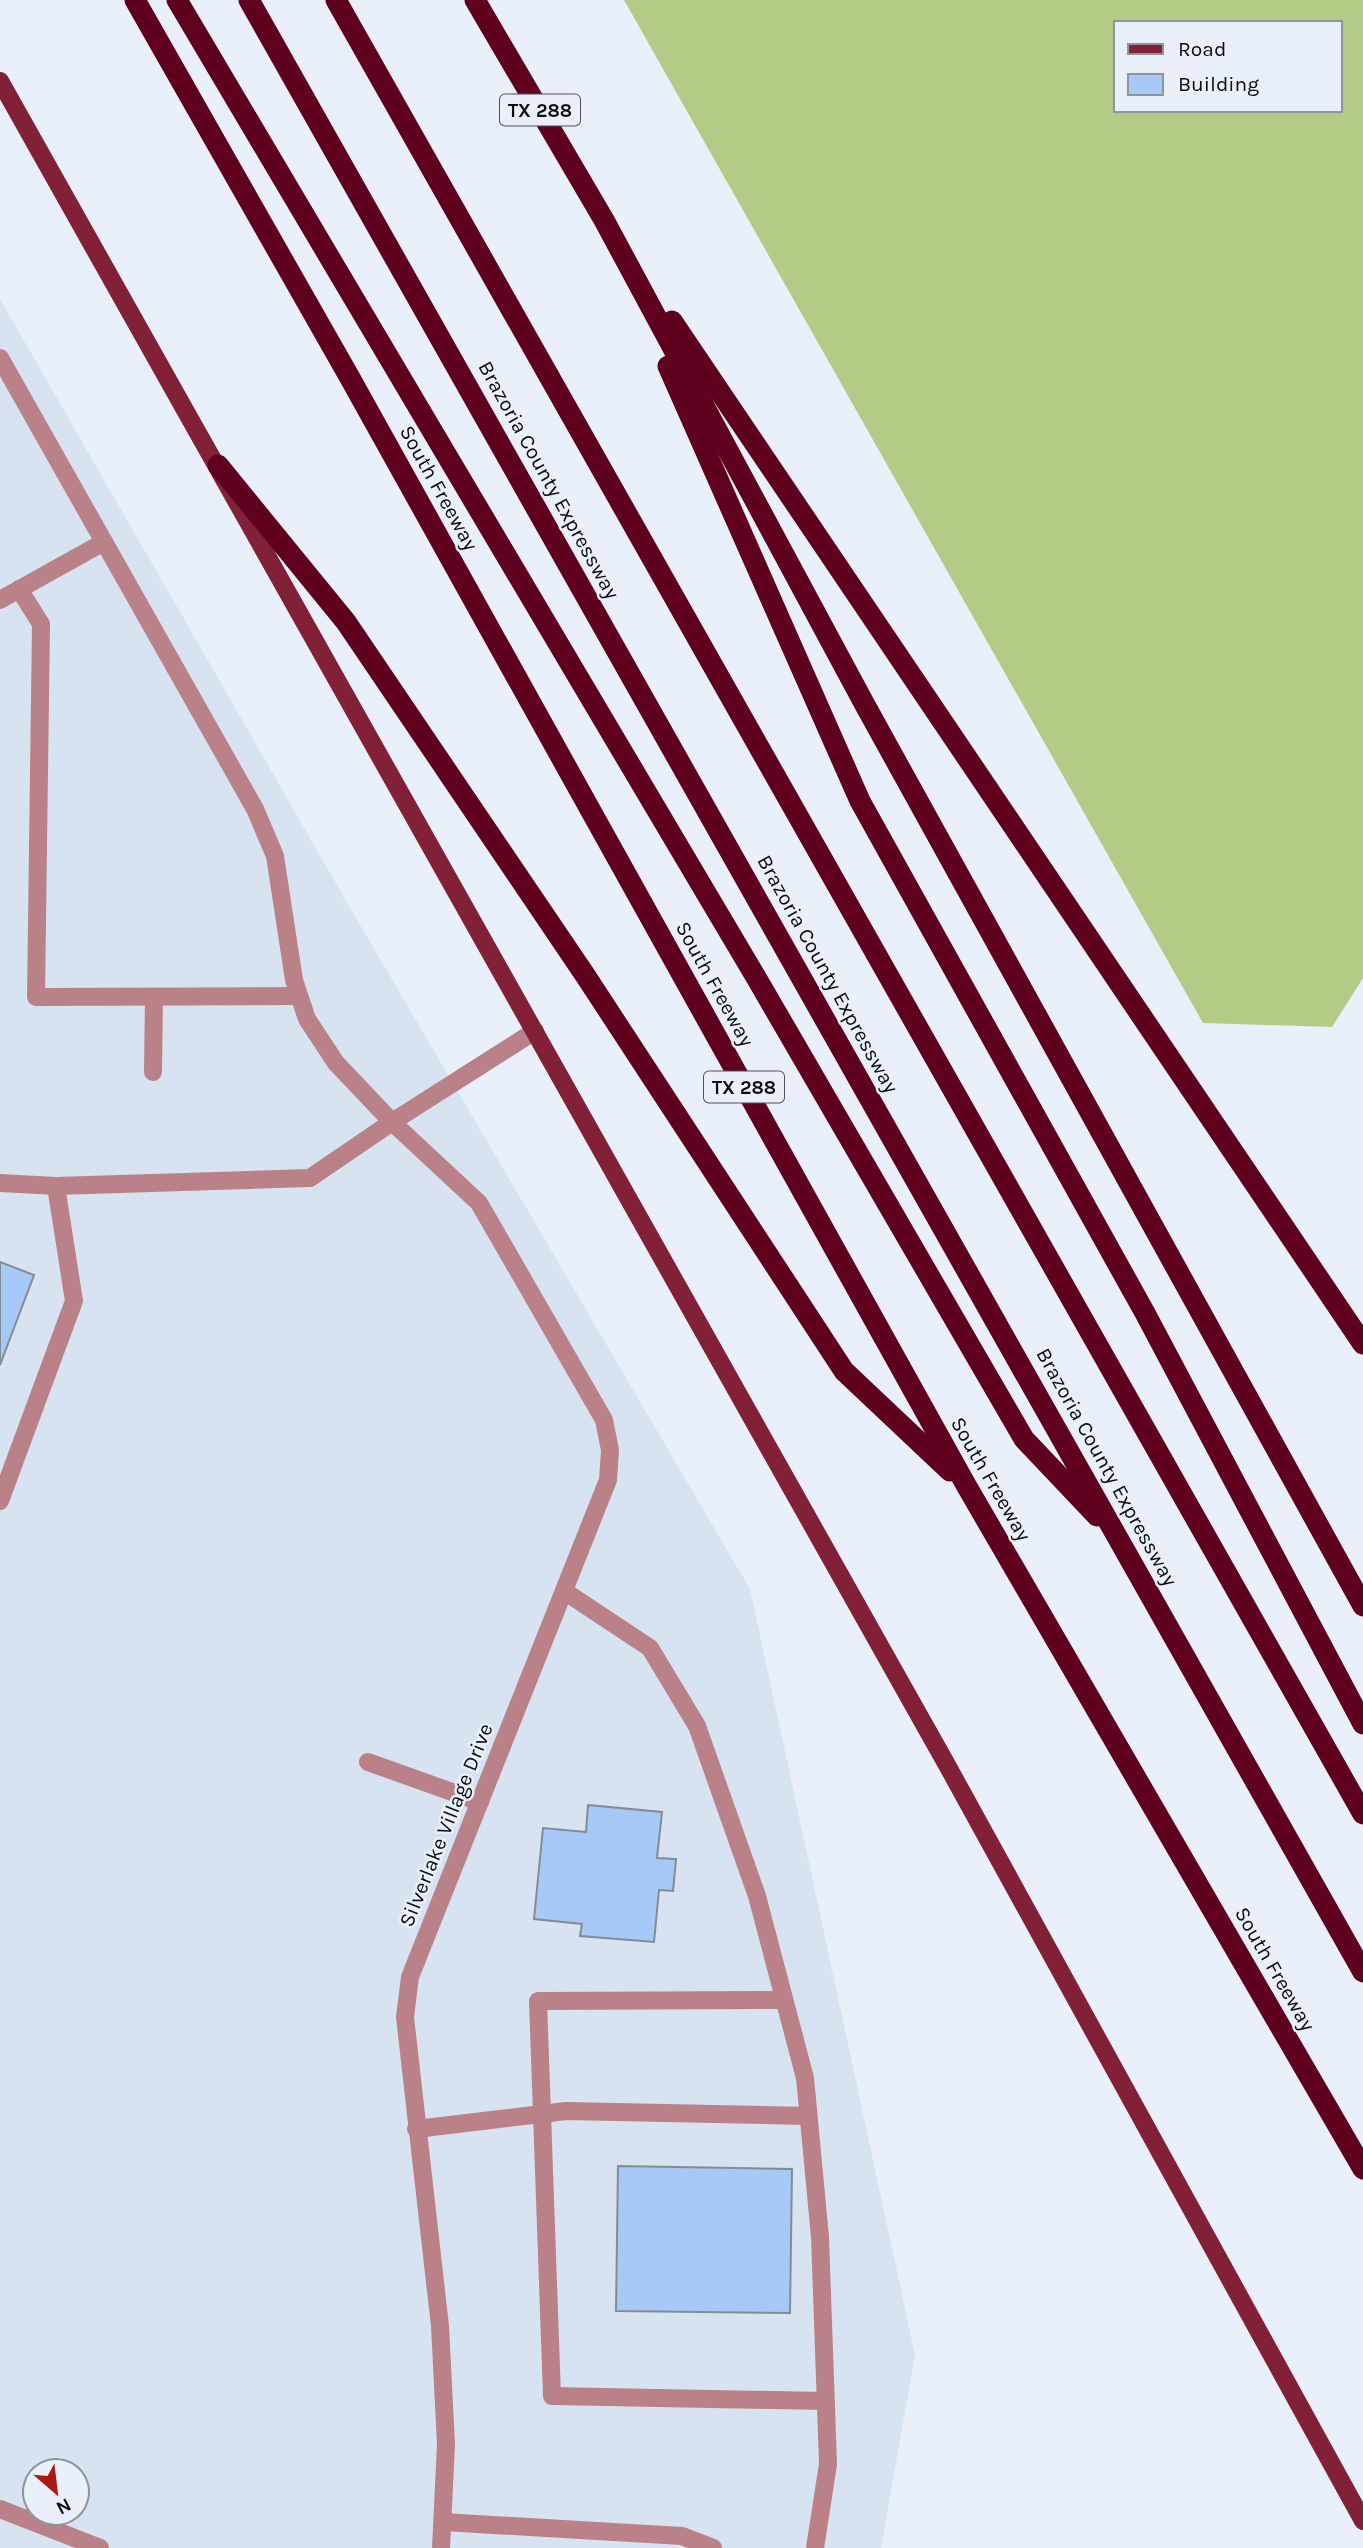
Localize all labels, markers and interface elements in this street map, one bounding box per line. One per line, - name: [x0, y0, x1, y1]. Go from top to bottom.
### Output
- legend: [1114, 21, 1342, 112]
- text: Road: [1178, 37, 1226, 61]
- text: Building: [1178, 72, 1259, 96]
- road number: TX 288: [500, 94, 580, 125]
- street label: Brazoria County Expressway: [473, 357, 625, 603]
- street label: South Freeway: [395, 421, 483, 555]
- street label: Brazoria County Expressway: [752, 851, 904, 1097]
- street label: South Freeway: [671, 917, 759, 1051]
- road number: TX 288: [704, 1072, 784, 1102]
- street label: Brazoria County Expressway: [1031, 1344, 1183, 1590]
- street label: South Freeway: [946, 1413, 1036, 1545]
- street label: Silverlake Village Drive: [394, 1720, 498, 1930]
- street label: South Freeway: [1230, 1903, 1320, 2035]
- north arrow: [21, 2457, 91, 2527]
- text: N: [52, 2493, 75, 2519]

